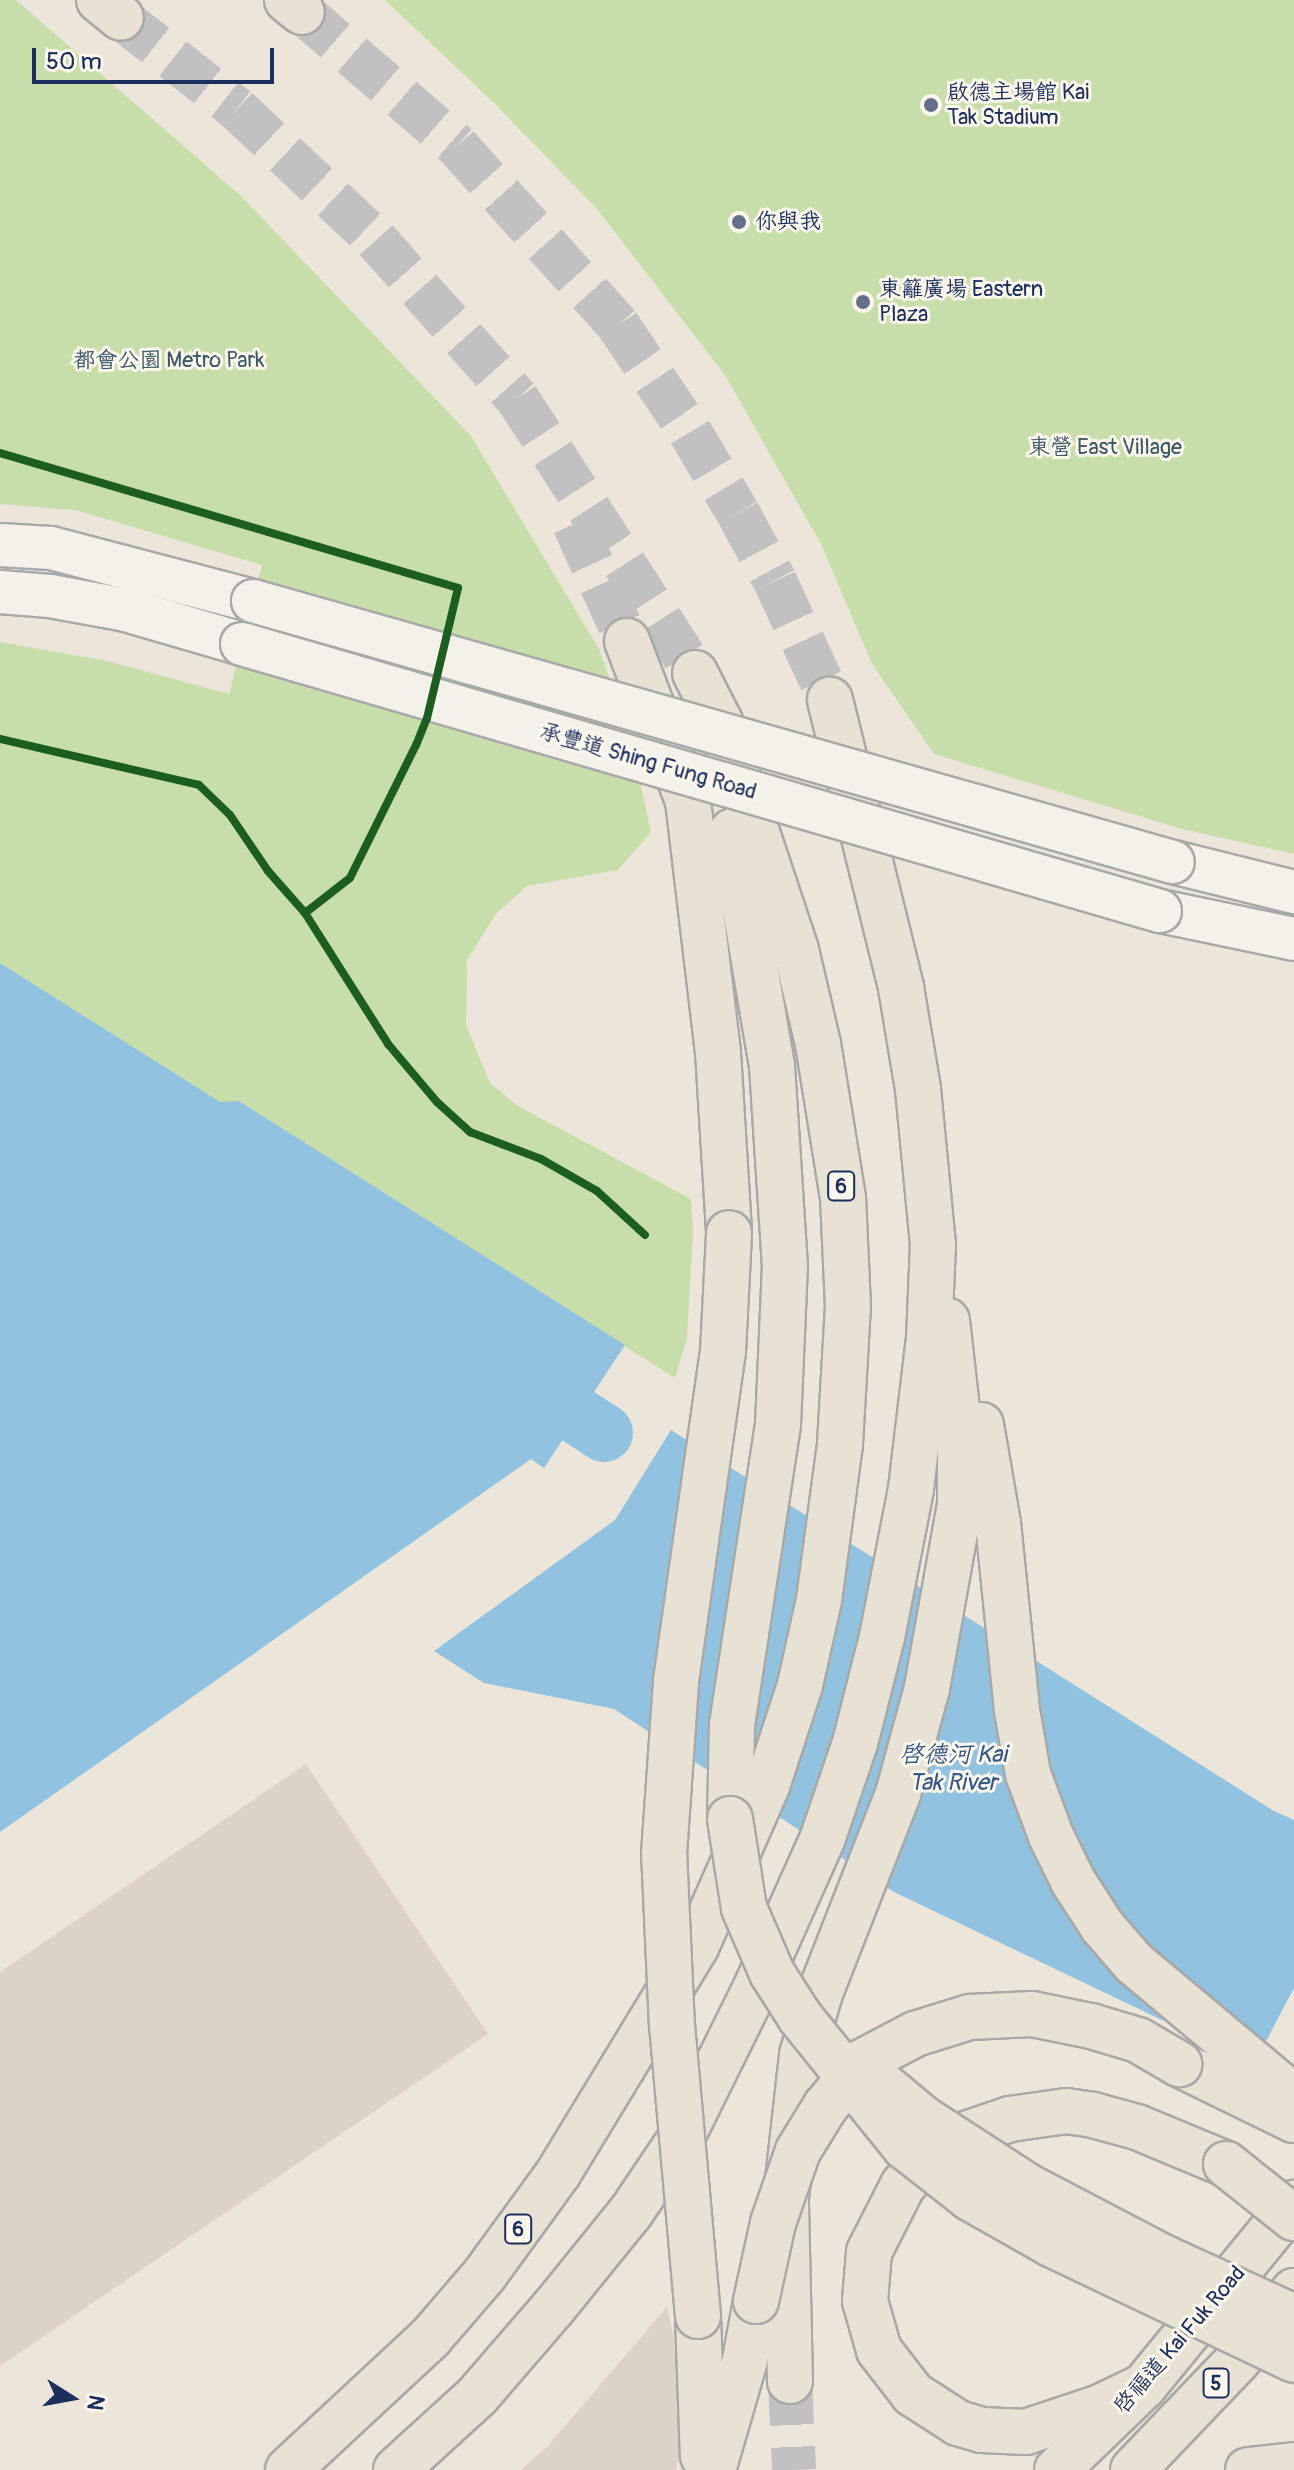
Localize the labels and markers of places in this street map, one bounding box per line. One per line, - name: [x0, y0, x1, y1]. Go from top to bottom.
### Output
- place label: 啟德主場館 Kai Tak Stadium: [947, 79, 1089, 130]
- marker: 啟德主場館 Kai Tak Stadium: [922, 96, 940, 114]
- place label: 你與我: [755, 209, 821, 235]
- marker: 你與我: [730, 213, 748, 231]
- place label: 東籬廣場 Eastern Plaza: [879, 276, 1043, 328]
- marker: 東籬廣場 Eastern Plaza: [854, 293, 872, 311]

